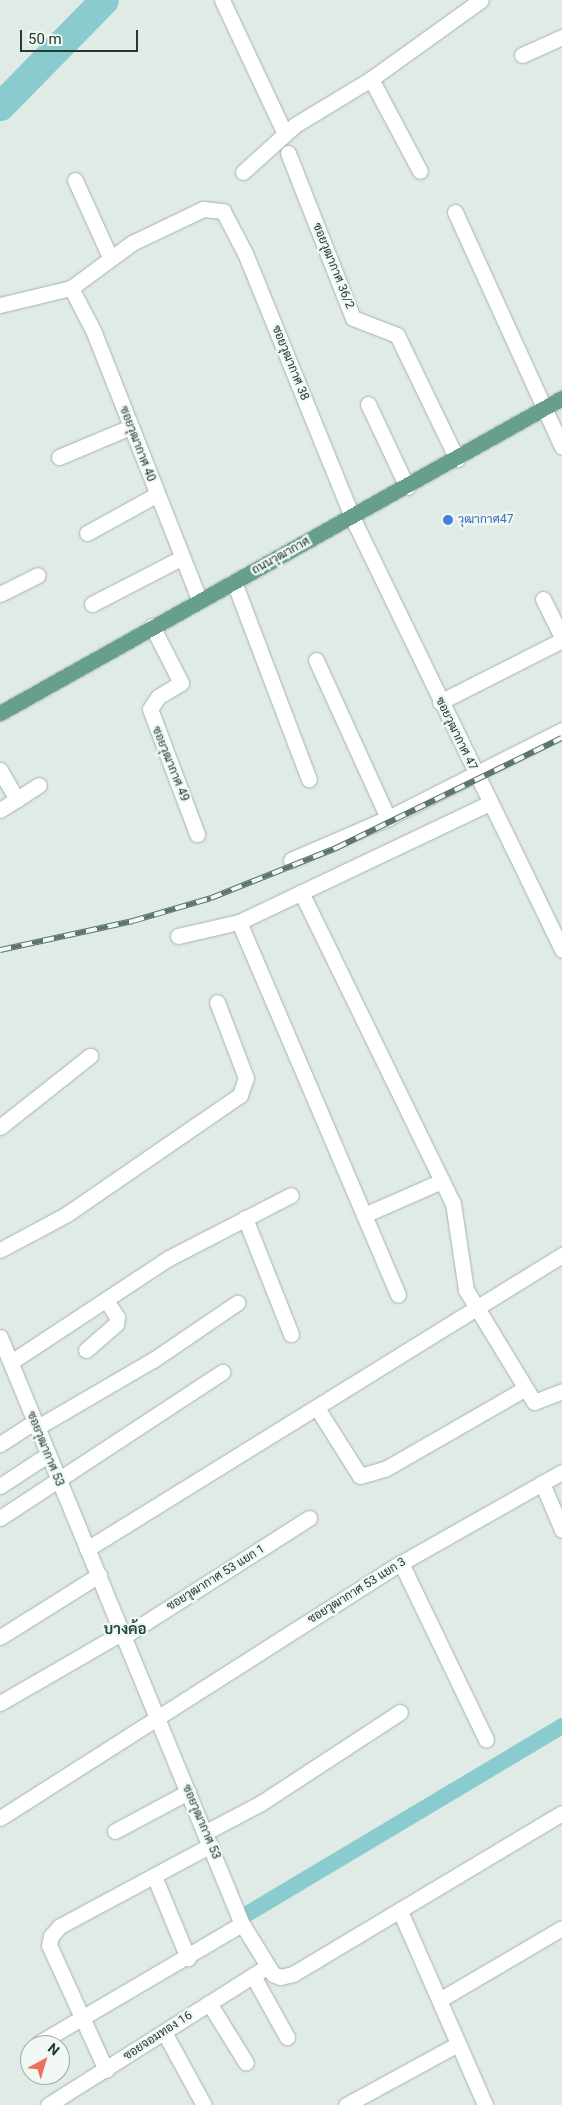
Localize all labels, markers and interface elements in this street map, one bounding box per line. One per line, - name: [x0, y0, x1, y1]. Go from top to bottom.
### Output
- scale bar: [22, 20, 140, 52]
- text: 50 m: [28, 30, 62, 48]
- street label: ซอยวุฒากาศ 36/2: [309, 221, 357, 311]
- street label: ซอยวุฒากาศ 38: [268, 323, 312, 403]
- street label: ซอยวุฒากาศ 40: [116, 404, 158, 484]
- place label: วุฒากาศ47: [458, 513, 513, 527]
- marker: วุฒากาศ47: [442, 514, 454, 526]
- street label: ถนนวุฒากาศ: [249, 534, 313, 578]
- street label: ซอยวุฒากาศ 47: [432, 695, 480, 773]
- street label: ซอยวุฒากาศ 49: [148, 724, 192, 804]
- street label: ซอยวุฒากาศ 53: [23, 1409, 67, 1489]
- street label: ซอยวุฒากาศ 53 แยก 1: [164, 1542, 268, 1614]
- street label: ซอยวุฒากาศ 53 แยก 3: [305, 1555, 409, 1627]
- district label: บางค้อ: [103, 1621, 147, 1639]
- street label: ซอยวุฒากาศ 53: [179, 1783, 223, 1861]
- street label: ซอยจอมทอง 16: [121, 2008, 195, 2064]
- north arrow: [20, 2035, 70, 2085]
- text: N: [45, 2040, 63, 2058]

